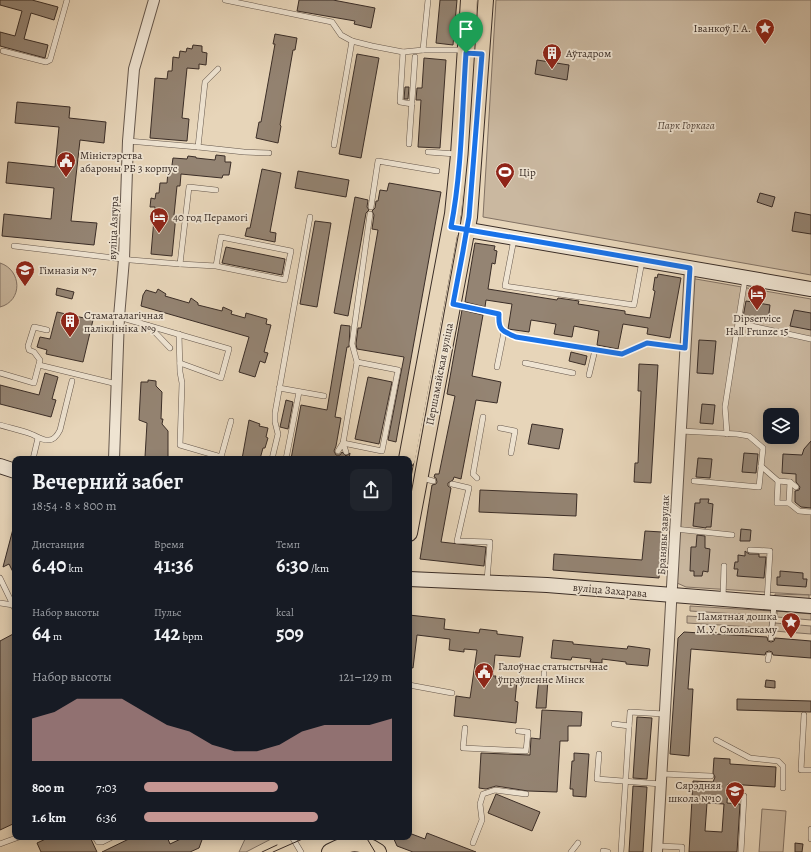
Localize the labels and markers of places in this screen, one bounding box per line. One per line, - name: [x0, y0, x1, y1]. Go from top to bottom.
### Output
- pin: [449, 12, 483, 53]
- place icon: Іванкоў Г. А.: [754, 17, 776, 45]
- place label: Іванкоў Г. А.: [694, 21, 751, 36]
- building icon: Аўтадром: [541, 42, 563, 70]
- place label: Аўтадром: [565, 46, 611, 61]
- place label: Міністэрства абароны РБ 3 корпус: [80, 148, 178, 176]
- public building icon: Міністэрства абароны РБ 3 корпус: [55, 150, 77, 178]
- sports icon: Цір: [494, 161, 516, 189]
- place label: Цір: [519, 165, 536, 180]
- hotel icon: 40 год Перамогі: [148, 206, 170, 234]
- place label: 40 год Перамогі: [173, 210, 248, 225]
- school or university icon: Гімназія №7: [14, 259, 36, 287]
- place label: Гімназія №7: [39, 263, 97, 278]
- hotel icon: Dipservice Hall Frunze 15: [746, 283, 768, 311]
- place label: Стаматалагічная паліклініка №9: [84, 308, 164, 336]
- building icon: Стаматалагічная паліклініка №9: [59, 310, 81, 338]
- place label: Dipservice Hall Frunze 15: [725, 311, 789, 339]
- place label: Памятная дошка М.У. Смольскаму: [696, 609, 778, 637]
- place icon: Памятная дошка М.У. Смольскаму: [780, 611, 802, 639]
- place label: Галоўнае статыстычнае ўпраўленне Мінск: [497, 659, 608, 687]
- public building icon: Галоўнае статыстычнае ўпраўленне Мінск: [473, 661, 495, 689]
- place label: Сярэдняя школа №10: [668, 778, 721, 806]
- school or university icon: Сярэдняя школа №10: [724, 780, 746, 808]

